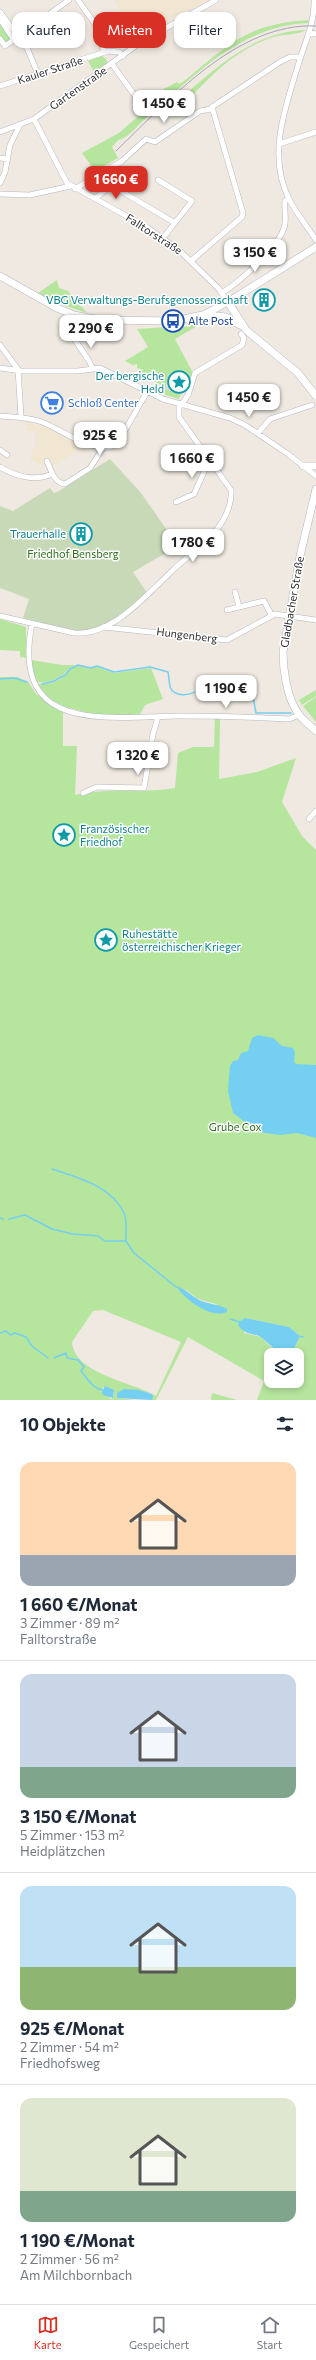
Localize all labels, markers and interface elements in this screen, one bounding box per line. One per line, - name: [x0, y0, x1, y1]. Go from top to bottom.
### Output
- chip: Kaufen: [12, 12, 85, 48]
- chip: Mieten: [93, 12, 166, 48]
- chip: Filter: [174, 12, 236, 48]
- street label: Kauler Straße: [16, 53, 84, 86]
- street label: Gartenstraße: [47, 63, 109, 112]
- pin: 1 450 €: [127, 90, 201, 124]
- text: 1 450 €: [142, 95, 186, 111]
- pin: 1 660 €: [79, 166, 153, 200]
- text: 1 660 €: [94, 171, 138, 187]
- street label: Falltorstraße: [124, 211, 185, 257]
- pin: 3 150 €: [218, 239, 292, 273]
- text: 3 150 €: [233, 244, 277, 260]
- building icon: VBG Verwaltungs-Berufsgenossenschaft: [251, 287, 277, 313]
- place label: VBG Verwaltungs-Berufsgenossenschaft: [46, 293, 248, 306]
- bus stop icon: Alte Post: [160, 308, 186, 334]
- place label: Alte Post: [188, 314, 234, 327]
- pin: 2 290 €: [54, 315, 128, 349]
- text: 2 290 €: [68, 320, 114, 336]
- place label: Der bergische Held: [96, 369, 164, 395]
- place icon: Der bergische Held: [166, 369, 192, 395]
- pin: 1 450 €: [212, 384, 286, 418]
- text: 1 450 €: [227, 389, 271, 405]
- supermarket icon: Schloß Center: [39, 390, 65, 416]
- place label: Schloß Center: [68, 396, 139, 409]
- pin: 925 €: [72, 422, 128, 456]
- text: 925 €: [83, 427, 117, 443]
- pin: 1 660 €: [155, 445, 229, 479]
- text: 1 660 €: [170, 450, 214, 466]
- building icon: Trauerhalle: [68, 521, 94, 547]
- place label: Trauerhalle: [10, 527, 66, 540]
- pin: 1 780 €: [156, 529, 230, 563]
- text: 1 780 €: [171, 534, 215, 550]
- park label: Friedhof Bensberg: [27, 547, 119, 560]
- street label: Gladbacher Straße: [277, 555, 306, 649]
- street label: Hungenberg: [156, 624, 218, 645]
- pin: 1 190 €: [189, 675, 263, 709]
- text: 1 190 €: [205, 680, 247, 696]
- pin: 1 320 €: [101, 742, 175, 776]
- text: 1 320 €: [116, 747, 160, 763]
- place icon: Französischer Friedhof: [51, 822, 77, 848]
- place label: Französischer Friedhof: [80, 822, 150, 848]
- place icon: Ruhestätte österreichischer Krieger: [93, 927, 119, 953]
- place label: Ruhestätte österreichischer Krieger: [122, 927, 242, 953]
- park label: Grube Cox: [209, 1120, 262, 1133]
- map controls: [264, 1348, 304, 1388]
- button: layers: [264, 1348, 304, 1388]
- icon: filters: [274, 1413, 296, 1435]
- text: 10 Objekte: [20, 1414, 106, 1435]
- icon: home: [122, 1488, 194, 1560]
- text: 1 660 €/Monat: [20, 1594, 138, 1615]
- text: 3 Zimmer · 89 m²: [20, 1615, 120, 1631]
- text: Falltorstraße: [20, 1631, 96, 1647]
- icon: home: [122, 1700, 194, 1772]
- text: 3 150 €/Monat: [20, 1806, 136, 1827]
- text: 5 Zimmer · 153 m²: [20, 1827, 124, 1843]
- text: Heidplätzchen: [20, 1843, 105, 1859]
- icon: home: [122, 1912, 194, 1984]
- text: 925 €/Monat: [20, 2018, 124, 2039]
- text: 2 Zimmer · 54 m²: [20, 2039, 119, 2055]
- text: Friedhofsweg: [20, 2055, 100, 2071]
- icon: home: [122, 2124, 194, 2196]
- text: 1 190 €/Monat: [20, 2230, 135, 2251]
- text: 2 Zimmer · 56 m²: [20, 2251, 119, 2267]
- text: Am Milchbornbach: [20, 2267, 132, 2283]
- tab: Karte: [34, 2314, 61, 2351]
- tab: Gespeichert: [129, 2314, 189, 2351]
- tab: Start: [257, 2314, 282, 2351]

